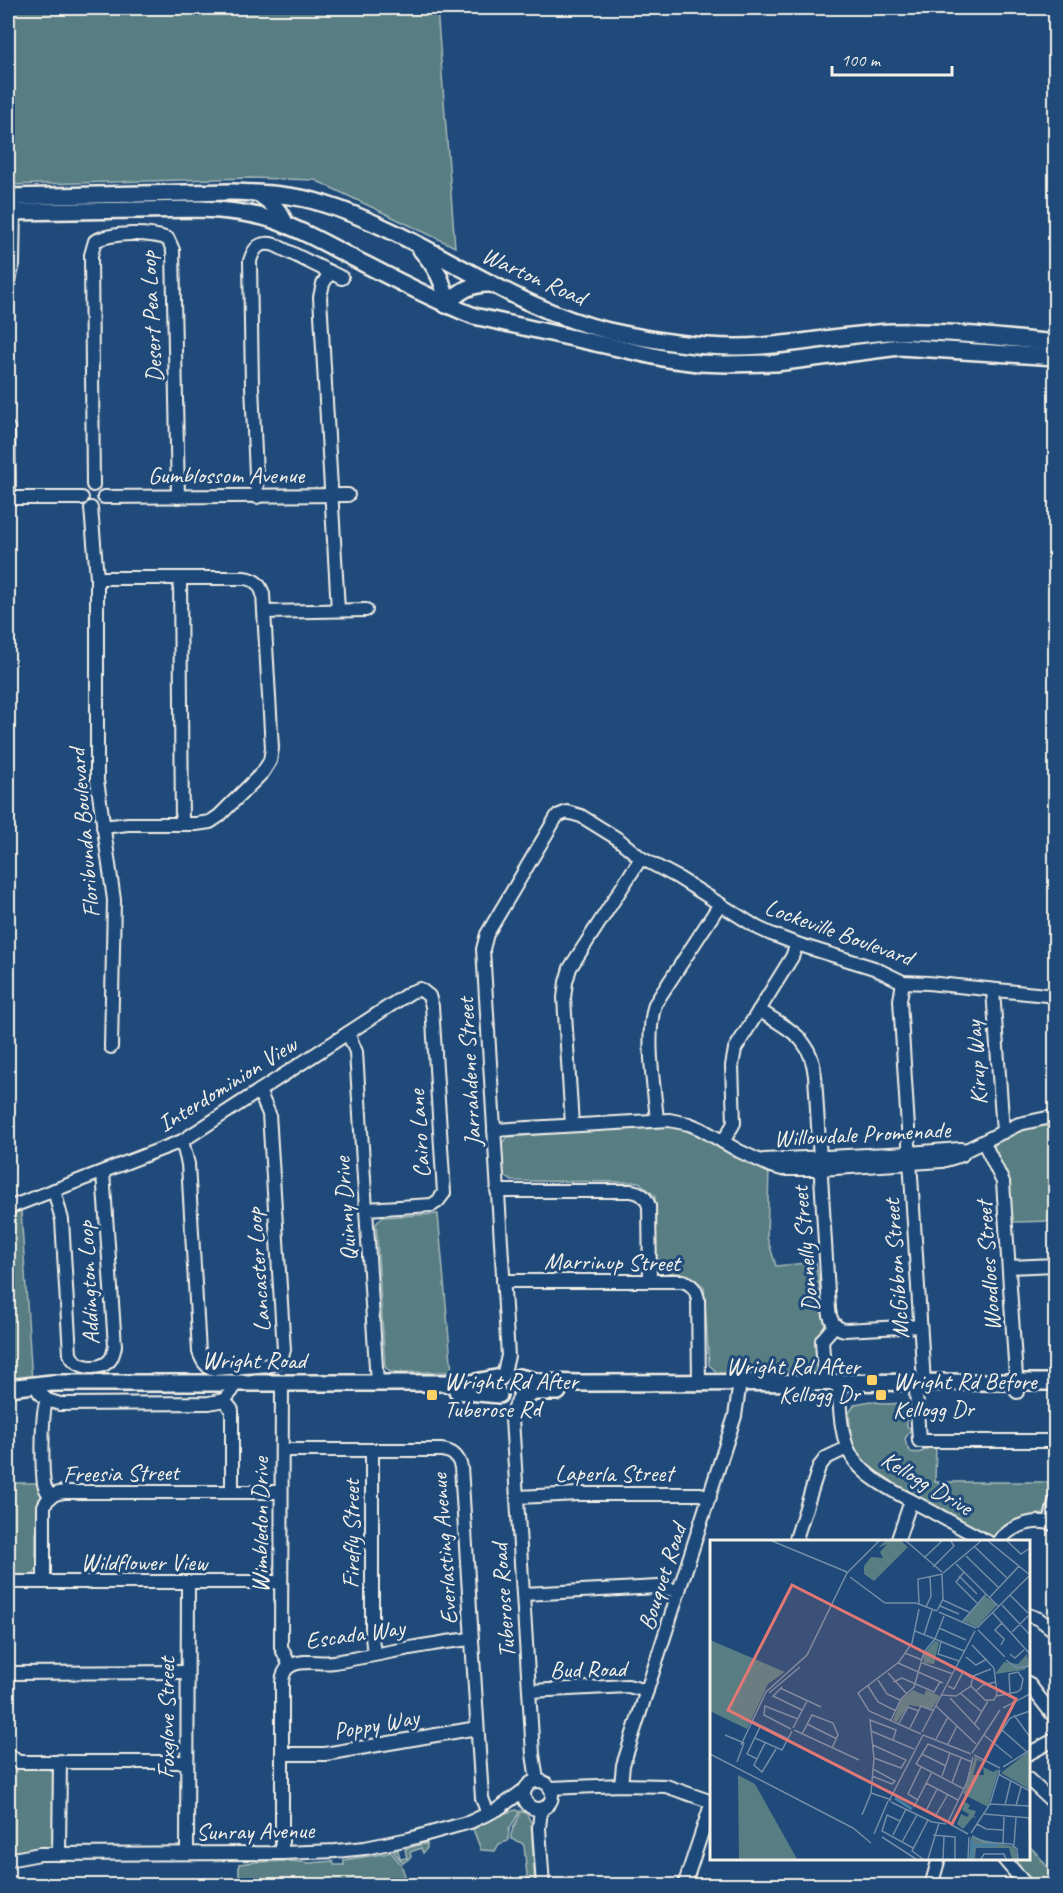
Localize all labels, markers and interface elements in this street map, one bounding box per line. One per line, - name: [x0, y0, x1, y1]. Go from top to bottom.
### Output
- scale bar: [832, 39, 952, 77]
- text: 100 m: [841, 49, 882, 71]
- street label: Warton Road: [477, 240, 594, 314]
- street label: Desert Pea Loop: [133, 250, 169, 384]
- street label: Gumblossom Avenue: [148, 460, 306, 490]
- street label: Floribunda Boulevard: [61, 743, 106, 919]
- street label: Lockeville Boulevard: [761, 891, 920, 974]
- street label: Jarrahdene Street: [450, 995, 488, 1148]
- street label: Kirup Way: [958, 1018, 994, 1106]
- street label: Interdominion View: [152, 1028, 303, 1139]
- street label: Cairo Lane: [401, 1087, 437, 1179]
- street label: Willowdale Promenade: [773, 1114, 953, 1154]
- street label: Quinny Drive: [326, 1154, 364, 1262]
- street label: Donnelly Street: [784, 1183, 825, 1313]
- street label: McGibbon Street: [876, 1196, 916, 1340]
- street label: Woodloes Street: [968, 1197, 1008, 1332]
- street label: Lancaster Loop: [239, 1205, 277, 1333]
- street label: Addington Loop: [70, 1219, 106, 1346]
- street label: Marrinup Street: [544, 1246, 682, 1278]
- street label: Wright Road: [202, 1345, 310, 1375]
- place label: Wright Rd After Kellogg Dr: [726, 1351, 862, 1409]
- place label: Wright Rd After Tuberose Rd: [444, 1366, 580, 1424]
- place label: Wright Rd Before Kellogg Dr: [893, 1366, 1039, 1424]
- marker: Wright Rd After Kellogg Dr: [865, 1373, 879, 1387]
- marker: Wright Rd After Tuberose Rd: [425, 1388, 439, 1402]
- marker: Wright Rd Before Kellogg Dr: [874, 1388, 888, 1402]
- street label: Kellogg Drive: [876, 1444, 980, 1523]
- street label: Wimbledon Drive: [245, 1455, 275, 1593]
- street label: Freesia Street: [63, 1457, 181, 1489]
- street label: Laperla Street: [555, 1458, 676, 1488]
- street label: Everlasting Avenue: [424, 1470, 464, 1626]
- street label: Firefly Street: [336, 1478, 366, 1588]
- street label: Bouquet Road: [631, 1517, 694, 1634]
- street label: Tuberose Road: [484, 1539, 522, 1659]
- inset map: [710, 1540, 1030, 1860]
- street label: Wildflower View: [81, 1547, 209, 1577]
- street label: Escada Way: [303, 1612, 408, 1656]
- street label: Bud Road: [550, 1653, 630, 1685]
- street label: Foxglove Street: [151, 1655, 181, 1779]
- street label: Poppy Way: [331, 1701, 423, 1746]
- street label: Sunray Avenue: [196, 1815, 317, 1847]

